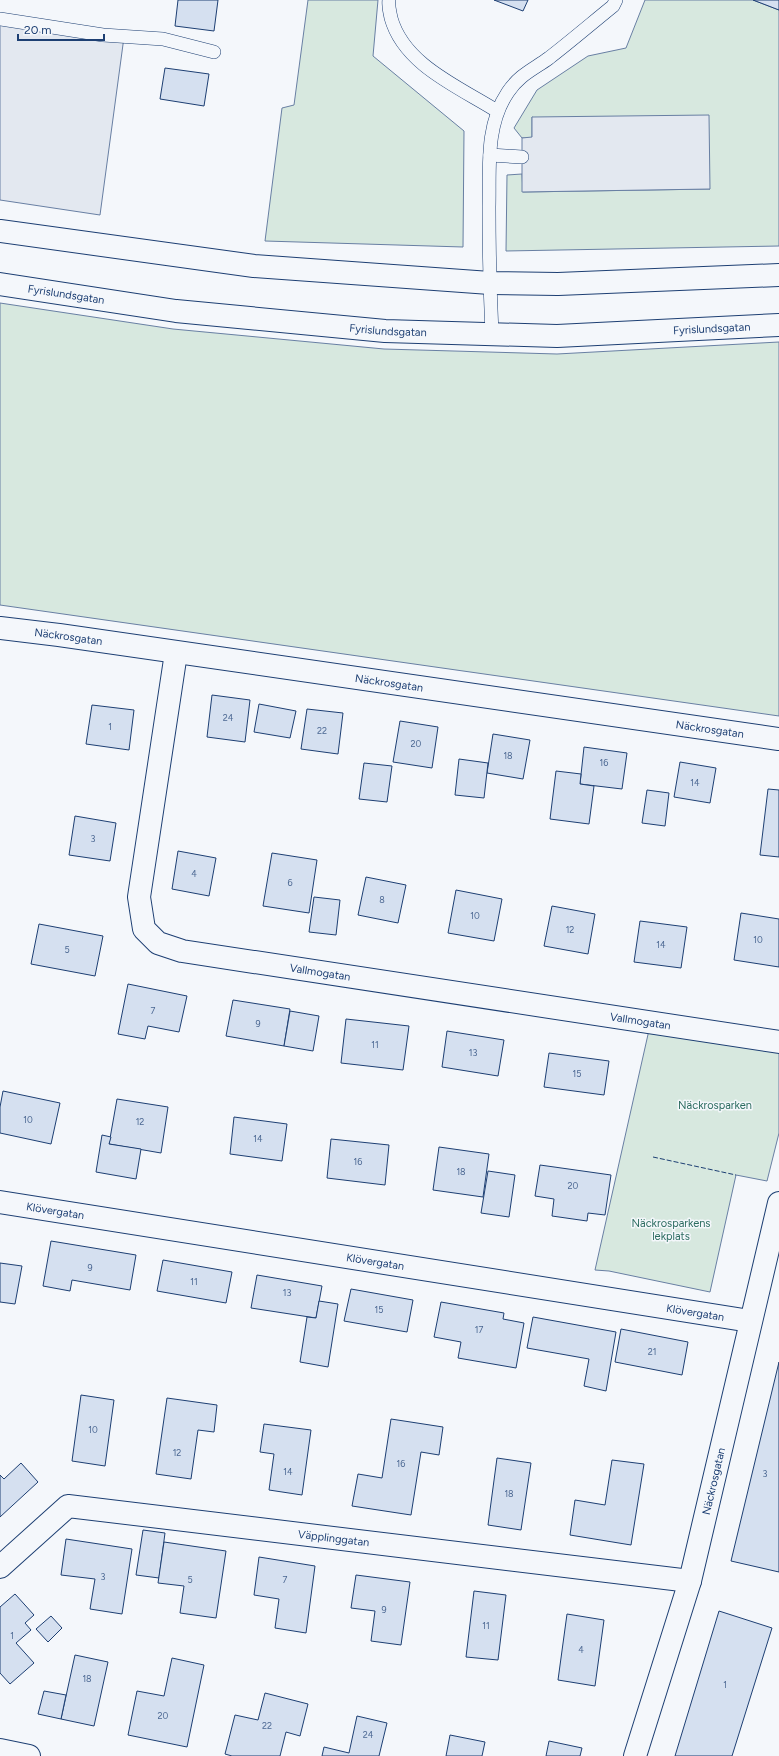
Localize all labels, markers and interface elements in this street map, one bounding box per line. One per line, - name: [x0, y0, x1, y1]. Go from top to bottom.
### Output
- scale bar: [18, 16, 104, 42]
- text: 20 m: [24, 23, 52, 37]
- street label: Fyrislundsgatan: [27, 282, 105, 307]
- street label: Fyrislundsgatan: [673, 320, 751, 337]
- street label: Fyrislundsgatan: [349, 322, 427, 339]
- street label: Näckrosgatan: [34, 626, 103, 648]
- street label: Näckrosgatan: [354, 672, 424, 695]
- house number: 24: [223, 712, 234, 723]
- street label: Näckrosgatan: [675, 718, 745, 741]
- house number: 1: [108, 721, 112, 732]
- house number: 22: [317, 725, 327, 736]
- house number: 20: [411, 738, 422, 749]
- house number: 18: [503, 750, 513, 761]
- house number: 16: [600, 757, 608, 768]
- house number: 14: [690, 777, 700, 788]
- house number: 3: [91, 833, 96, 844]
- house number: 4: [191, 868, 197, 879]
- house number: 6: [287, 877, 293, 888]
- house number: 8: [379, 894, 385, 905]
- house number: 10: [470, 910, 480, 921]
- house number: 12: [566, 924, 574, 935]
- house number: 10: [753, 934, 763, 945]
- house number: 14: [656, 939, 666, 950]
- house number: 5: [64, 944, 70, 955]
- street label: Vallmogatan: [289, 961, 351, 984]
- house number: 7: [151, 1005, 156, 1016]
- street label: Vallmogatan: [609, 1010, 672, 1032]
- house number: 9: [255, 1018, 261, 1029]
- house number: 11: [371, 1039, 379, 1050]
- house number: 13: [469, 1047, 477, 1058]
- house number: 15: [573, 1068, 581, 1079]
- park label: Näckrosparken: [678, 1099, 752, 1112]
- house number: 10: [23, 1114, 33, 1125]
- house number: 12: [136, 1116, 144, 1127]
- house number: 14: [253, 1133, 263, 1144]
- house number: 16: [354, 1156, 362, 1167]
- house number: 18: [456, 1166, 466, 1177]
- house number: 20: [568, 1180, 579, 1191]
- street label: Klövergatan: [25, 1200, 85, 1222]
- park label: Näckrosparkens lekplats: [632, 1217, 710, 1243]
- street label: Klövergatan: [345, 1251, 405, 1273]
- house number: 9: [87, 1262, 93, 1273]
- house number: 11: [190, 1276, 198, 1287]
- house number: 13: [283, 1287, 291, 1298]
- street label: Klövergatan: [665, 1302, 725, 1324]
- house number: 15: [375, 1304, 383, 1315]
- house number: 17: [475, 1324, 483, 1335]
- house number: 21: [648, 1346, 656, 1357]
- house number: 10: [88, 1424, 98, 1435]
- street label: Näckrosgatan: [700, 1446, 728, 1516]
- house number: 12: [173, 1447, 181, 1458]
- house number: 16: [397, 1458, 405, 1469]
- house number: 14: [283, 1466, 293, 1477]
- house number: 3: [763, 1468, 768, 1479]
- house number: 18: [504, 1488, 514, 1499]
- street label: Väpplinggatan: [297, 1528, 370, 1549]
- house number: 3: [101, 1571, 106, 1582]
- house number: 5: [187, 1574, 193, 1585]
- house number: 7: [283, 1574, 288, 1585]
- house number: 9: [381, 1604, 387, 1615]
- house number: 11: [482, 1620, 490, 1631]
- house number: 1: [10, 1630, 14, 1641]
- house number: 4: [578, 1644, 584, 1655]
- house number: 18: [82, 1673, 92, 1684]
- house number: 1: [723, 1679, 727, 1690]
- house number: 20: [158, 1710, 169, 1721]
- house number: 22: [262, 1720, 272, 1731]
- house number: 24: [363, 1729, 374, 1740]

